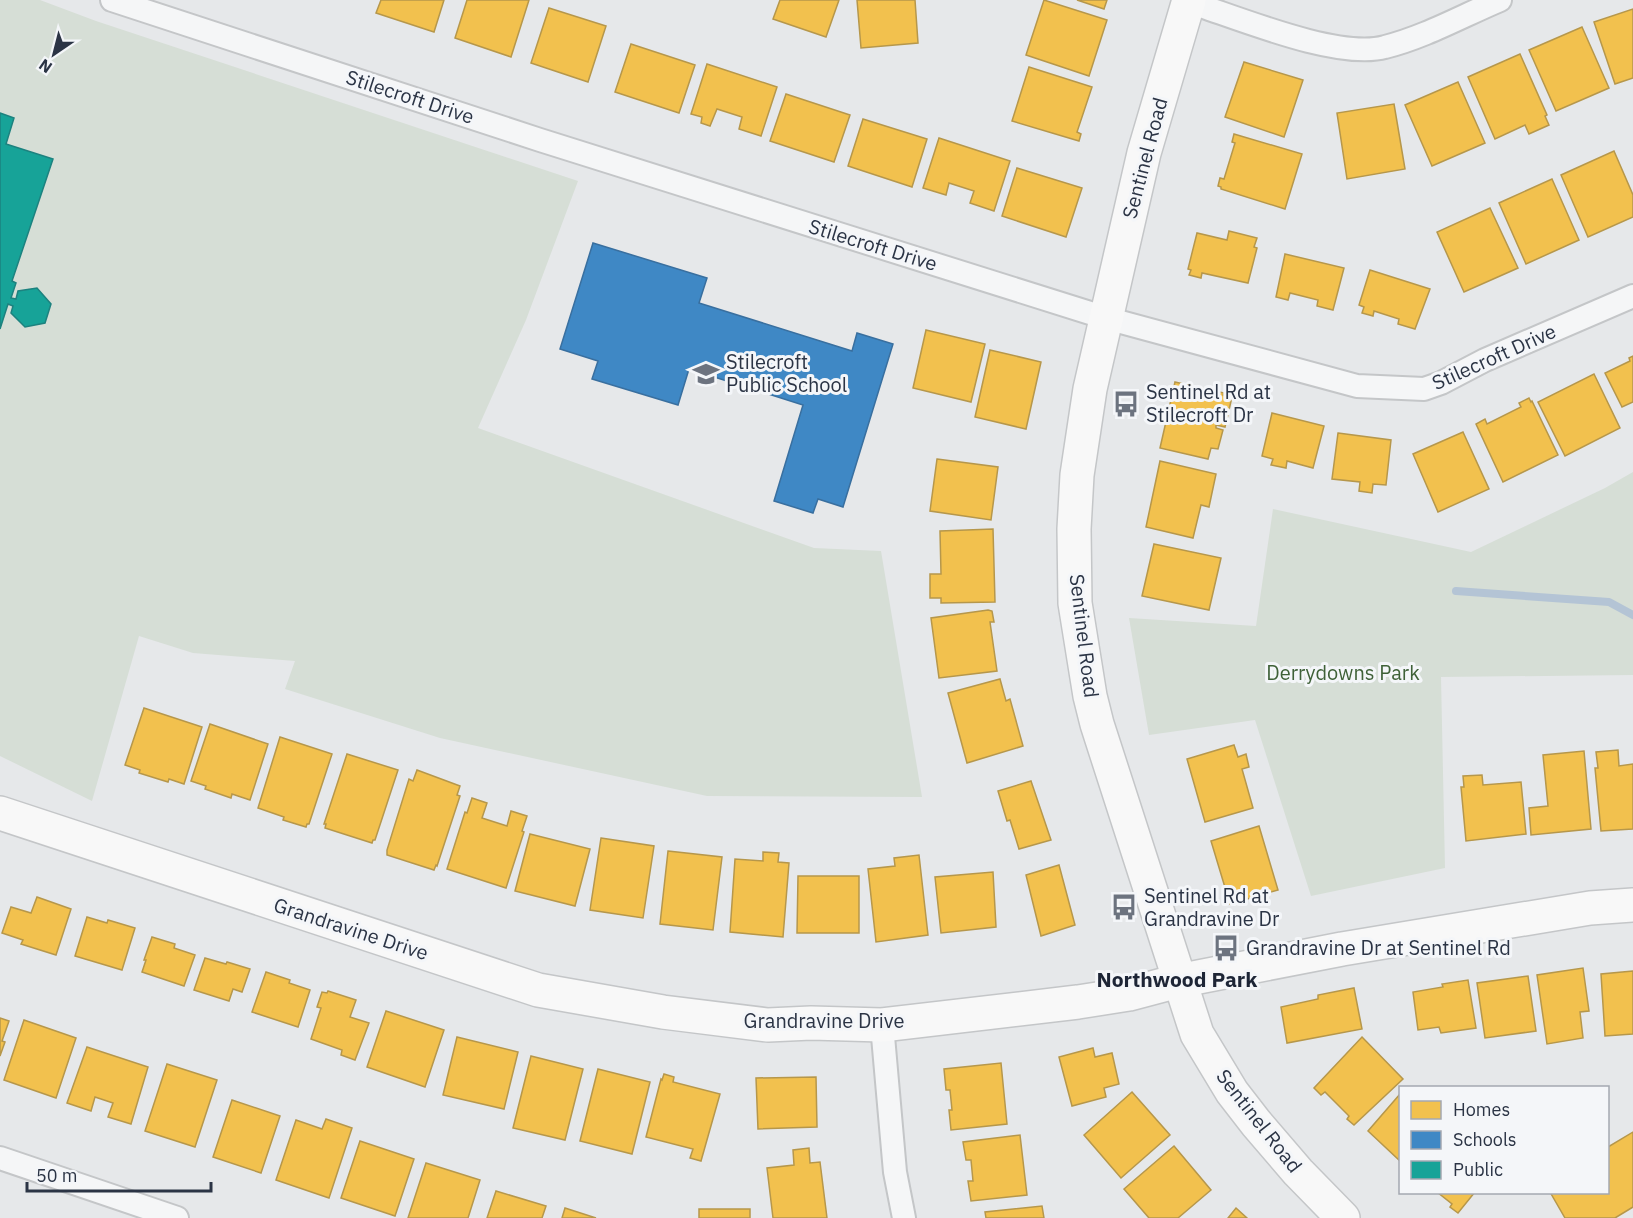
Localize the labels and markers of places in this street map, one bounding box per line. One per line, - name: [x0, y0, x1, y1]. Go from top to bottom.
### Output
- place label: Stilecroft Public School: [726, 348, 847, 398]
- school or university icon: Stilecroft Public School: [691, 359, 721, 389]
- place label: Sentinel Rd at Stilecroft Dr: [1146, 378, 1271, 428]
- bus stop icon: Sentinel Rd at Stilecroft Dr: [1111, 389, 1141, 419]
- place label: Sentinel Rd at Grandravine Dr: [1144, 882, 1279, 932]
- bus stop icon: Sentinel Rd at Grandravine Dr: [1109, 892, 1139, 922]
- bus stop icon: Grandravine Dr at Sentinel Rd: [1211, 933, 1241, 963]
- place label: Grandravine Dr at Sentinel Rd: [1246, 934, 1511, 961]

